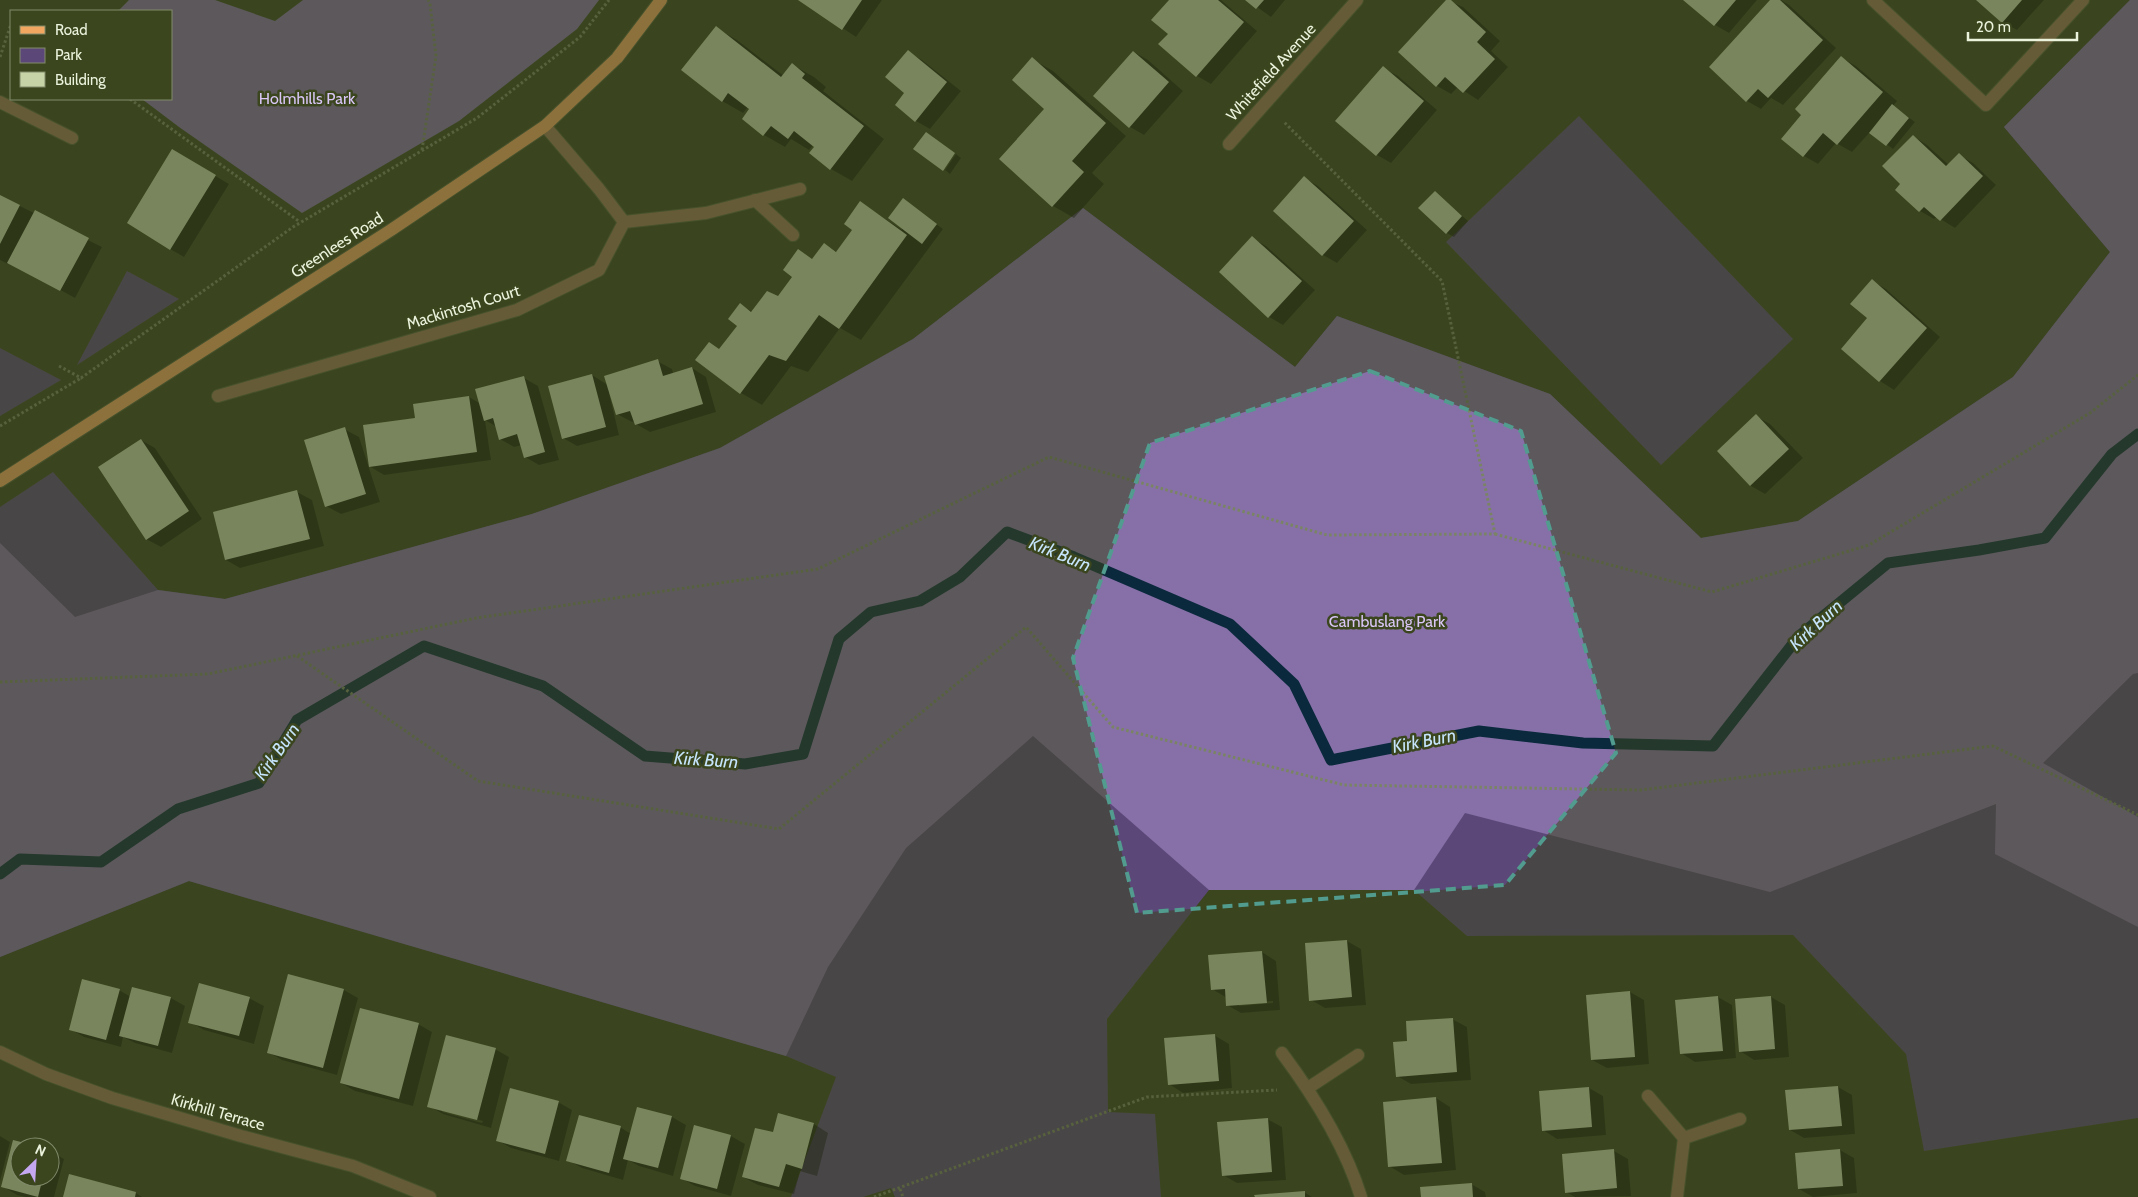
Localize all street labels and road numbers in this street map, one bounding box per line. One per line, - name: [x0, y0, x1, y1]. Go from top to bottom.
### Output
- street label: Whitefield Avenue: [1222, 19, 1320, 125]
- street label: Greenlees Road: [287, 208, 387, 282]
- street label: Mackintosh Court: [404, 281, 523, 333]
- street label: Kirkhill Terrace: [169, 1090, 267, 1134]

